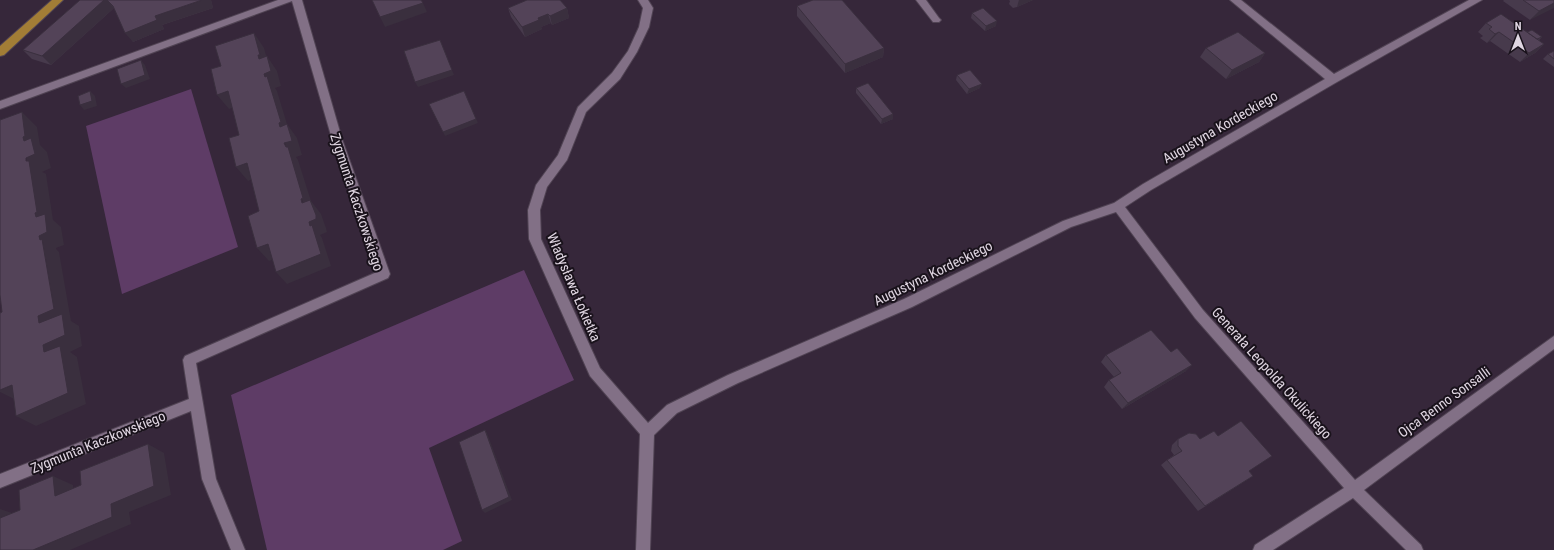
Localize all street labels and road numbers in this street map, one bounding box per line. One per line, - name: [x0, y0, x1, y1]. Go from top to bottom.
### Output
- street label: Augustyna Kordeckiego: [1160, 88, 1280, 166]
- street label: Zygmunta Kaczkowskiego: [327, 131, 387, 273]
- street label: Władysława Łokietka: [544, 230, 604, 344]
- street label: Augustyna Kordeckiego: [871, 237, 995, 309]
- street label: Generała Leopolda Okulickiego: [1209, 304, 1335, 442]
- street label: Ojca Benno Sonsalli: [1395, 363, 1493, 441]
- street label: Zygmunta Kaczkowskiego: [28, 408, 168, 476]

